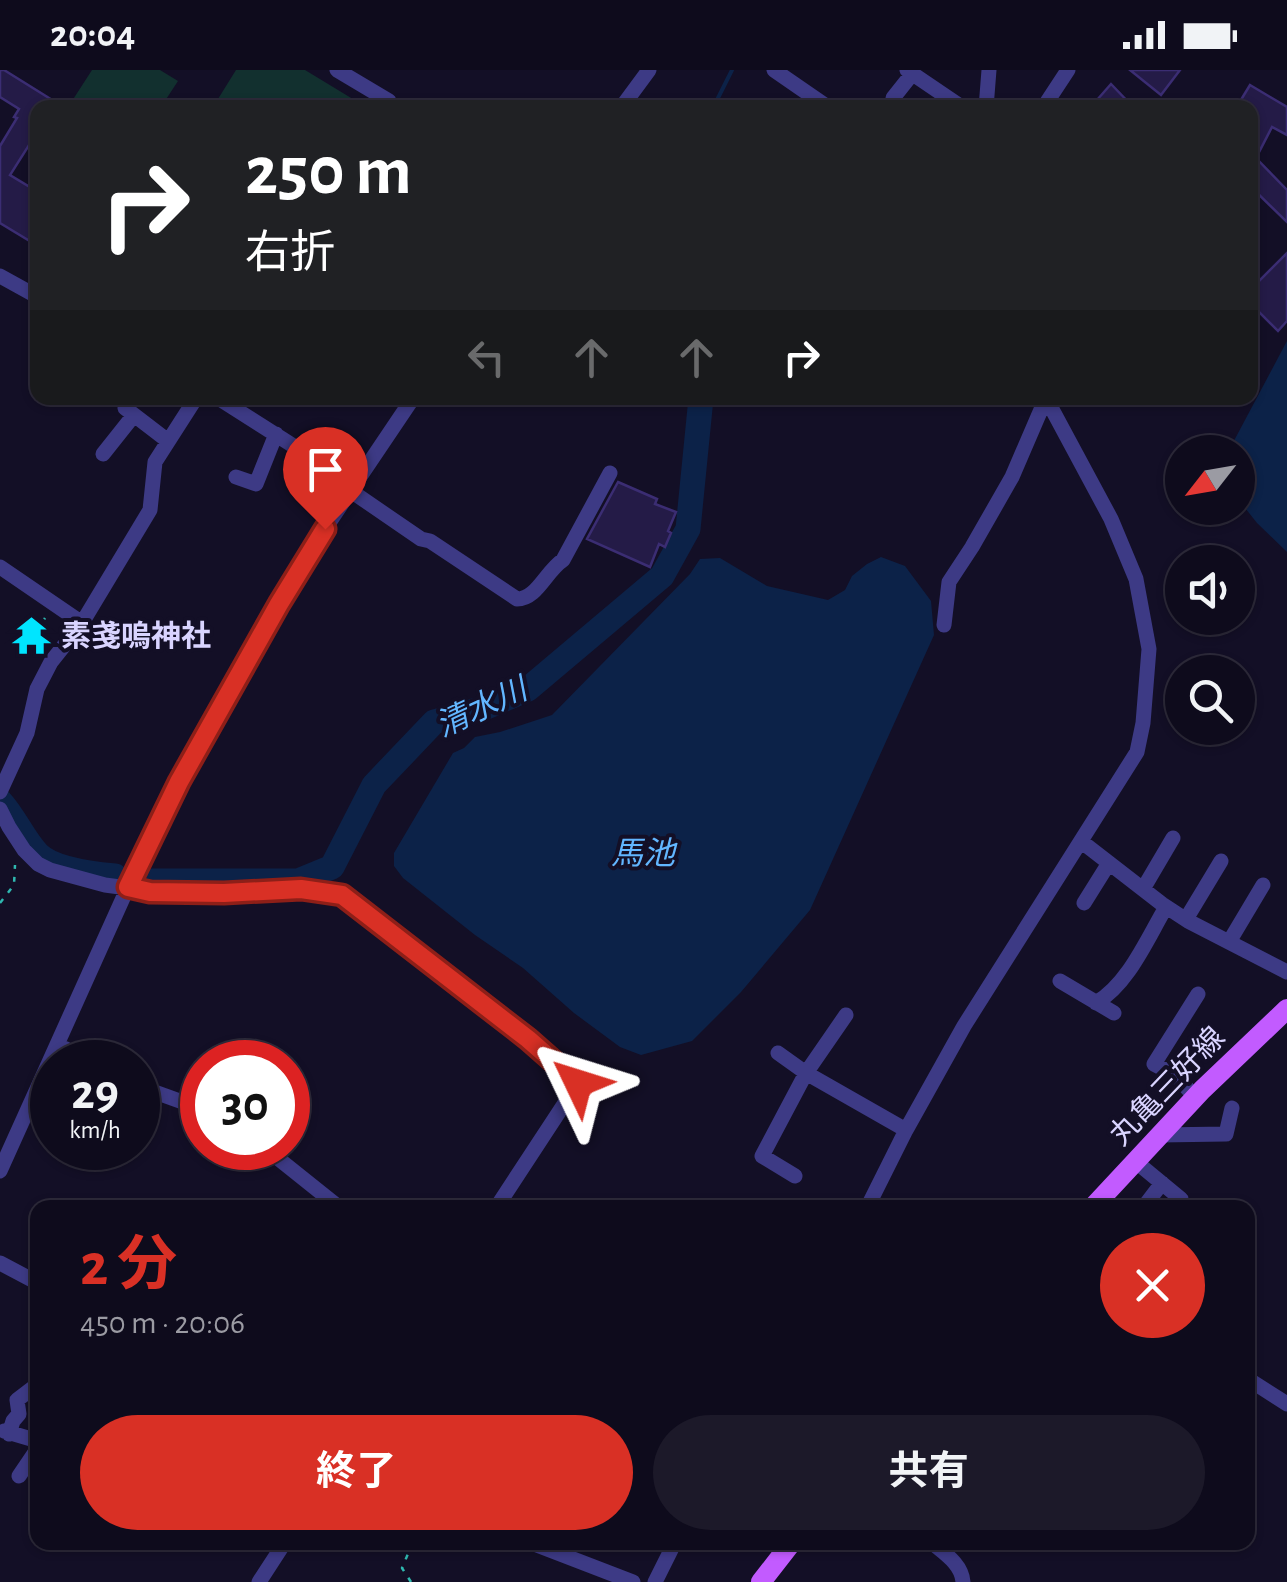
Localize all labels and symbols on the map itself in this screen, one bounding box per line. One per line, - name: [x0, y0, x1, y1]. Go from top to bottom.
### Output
- pin: [283, 427, 368, 530]
- north arrow: [1165, 435, 1255, 525]
- temple icon: 素戔嗚神社: [10, 615, 52, 657]
- place label: 素戔嗚神社: [61, 620, 211, 652]
- water label: 清水川: [431, 671, 534, 743]
- water label: 馬池: [611, 837, 678, 870]
- street label: 丸亀三好線: [1103, 1021, 1231, 1151]
- position arrow: [526, 1031, 630, 1135]
- speed limit sign: 30: [180, 1040, 310, 1170]

